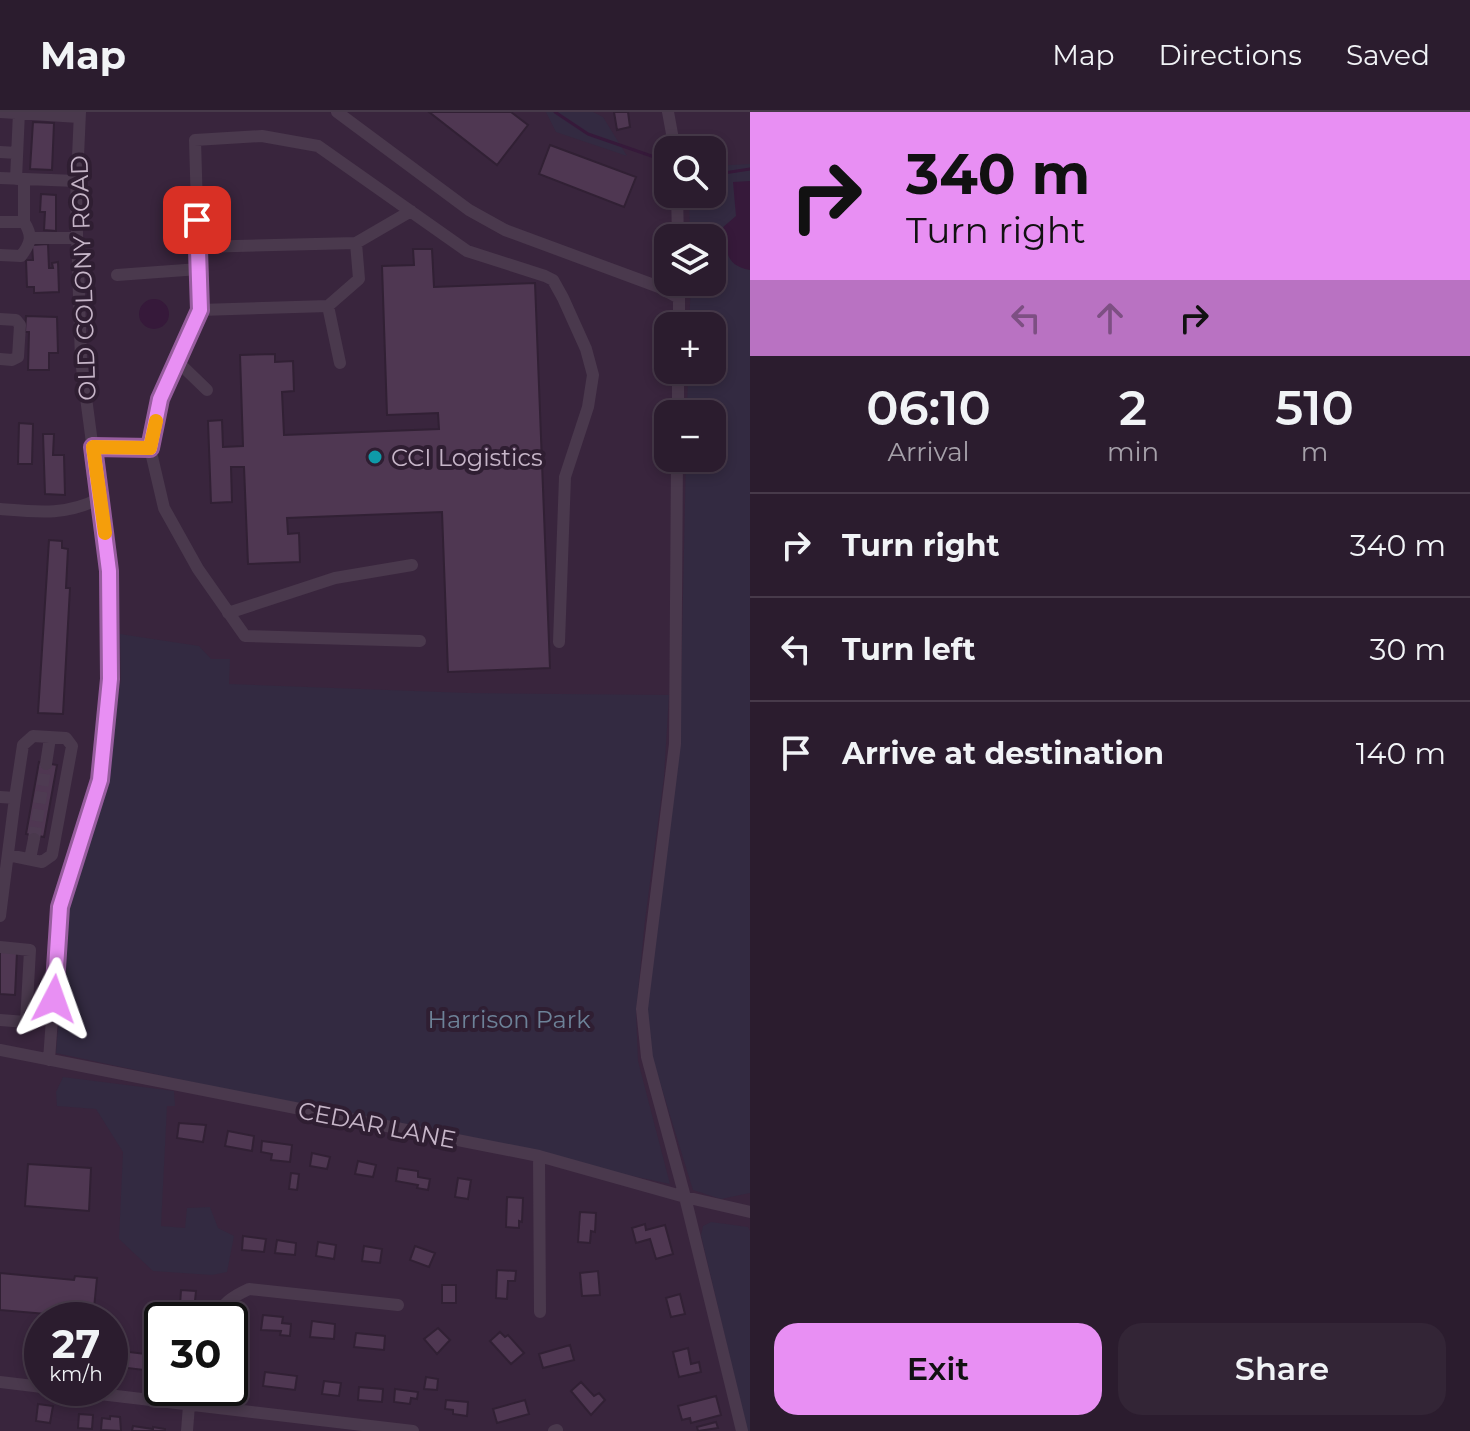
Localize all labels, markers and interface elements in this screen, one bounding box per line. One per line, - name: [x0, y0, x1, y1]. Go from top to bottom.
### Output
- text: Map: [40, 32, 126, 79]
- text: Map: [1052, 38, 1114, 72]
- text: Directions: [1158, 38, 1302, 72]
- text: Saved: [1346, 38, 1430, 72]
- map controls: [654, 136, 726, 472]
- button: search: [654, 136, 726, 208]
- text: 340 m: [906, 140, 1090, 208]
- icon: right: [774, 144, 878, 248]
- street label: OLD COLONY ROAD: [64, 155, 102, 401]
- pin: [163, 186, 231, 254]
- icon: arrive: [175, 198, 219, 242]
- text: Turn right: [906, 208, 1086, 252]
- button: layers: [654, 224, 726, 296]
- icon: left: [1004, 296, 1048, 340]
- icon: ahead: [1088, 296, 1132, 340]
- icon: right: [1172, 296, 1216, 340]
- button: +: [654, 312, 726, 384]
- text: 06:10: [866, 379, 991, 437]
- text: 2: [1119, 379, 1147, 437]
- text: 510: [1275, 379, 1354, 437]
- button: −: [654, 400, 726, 472]
- text: Arrival: [887, 436, 969, 468]
- text: min: [1107, 436, 1159, 468]
- text: m: [1301, 436, 1328, 468]
- place label: CCI Logistics: [391, 443, 543, 472]
- marker: CCI Logistics: [366, 448, 384, 466]
- icon: right: [774, 523, 818, 567]
- text: Turn right: [842, 527, 999, 564]
- text: 340 m: [1350, 527, 1446, 564]
- icon: left: [774, 627, 818, 671]
- text: Turn left: [842, 631, 975, 668]
- text: 30 m: [1370, 631, 1446, 668]
- icon: arrive: [774, 731, 818, 775]
- text: Arrive at destination: [842, 735, 1164, 772]
- text: 140 m: [1356, 735, 1446, 772]
- position arrow: [12, 957, 96, 1041]
- park label: Harrison Park: [427, 1005, 591, 1034]
- street label: CEDAR LANE: [295, 1095, 459, 1155]
- speed limit sign: 30: [144, 1302, 248, 1406]
- text: 27: [52, 1319, 100, 1368]
- button: Exit: [774, 1323, 1102, 1415]
- button: Share: [1118, 1323, 1446, 1415]
- text: km/h: [49, 1362, 103, 1386]

